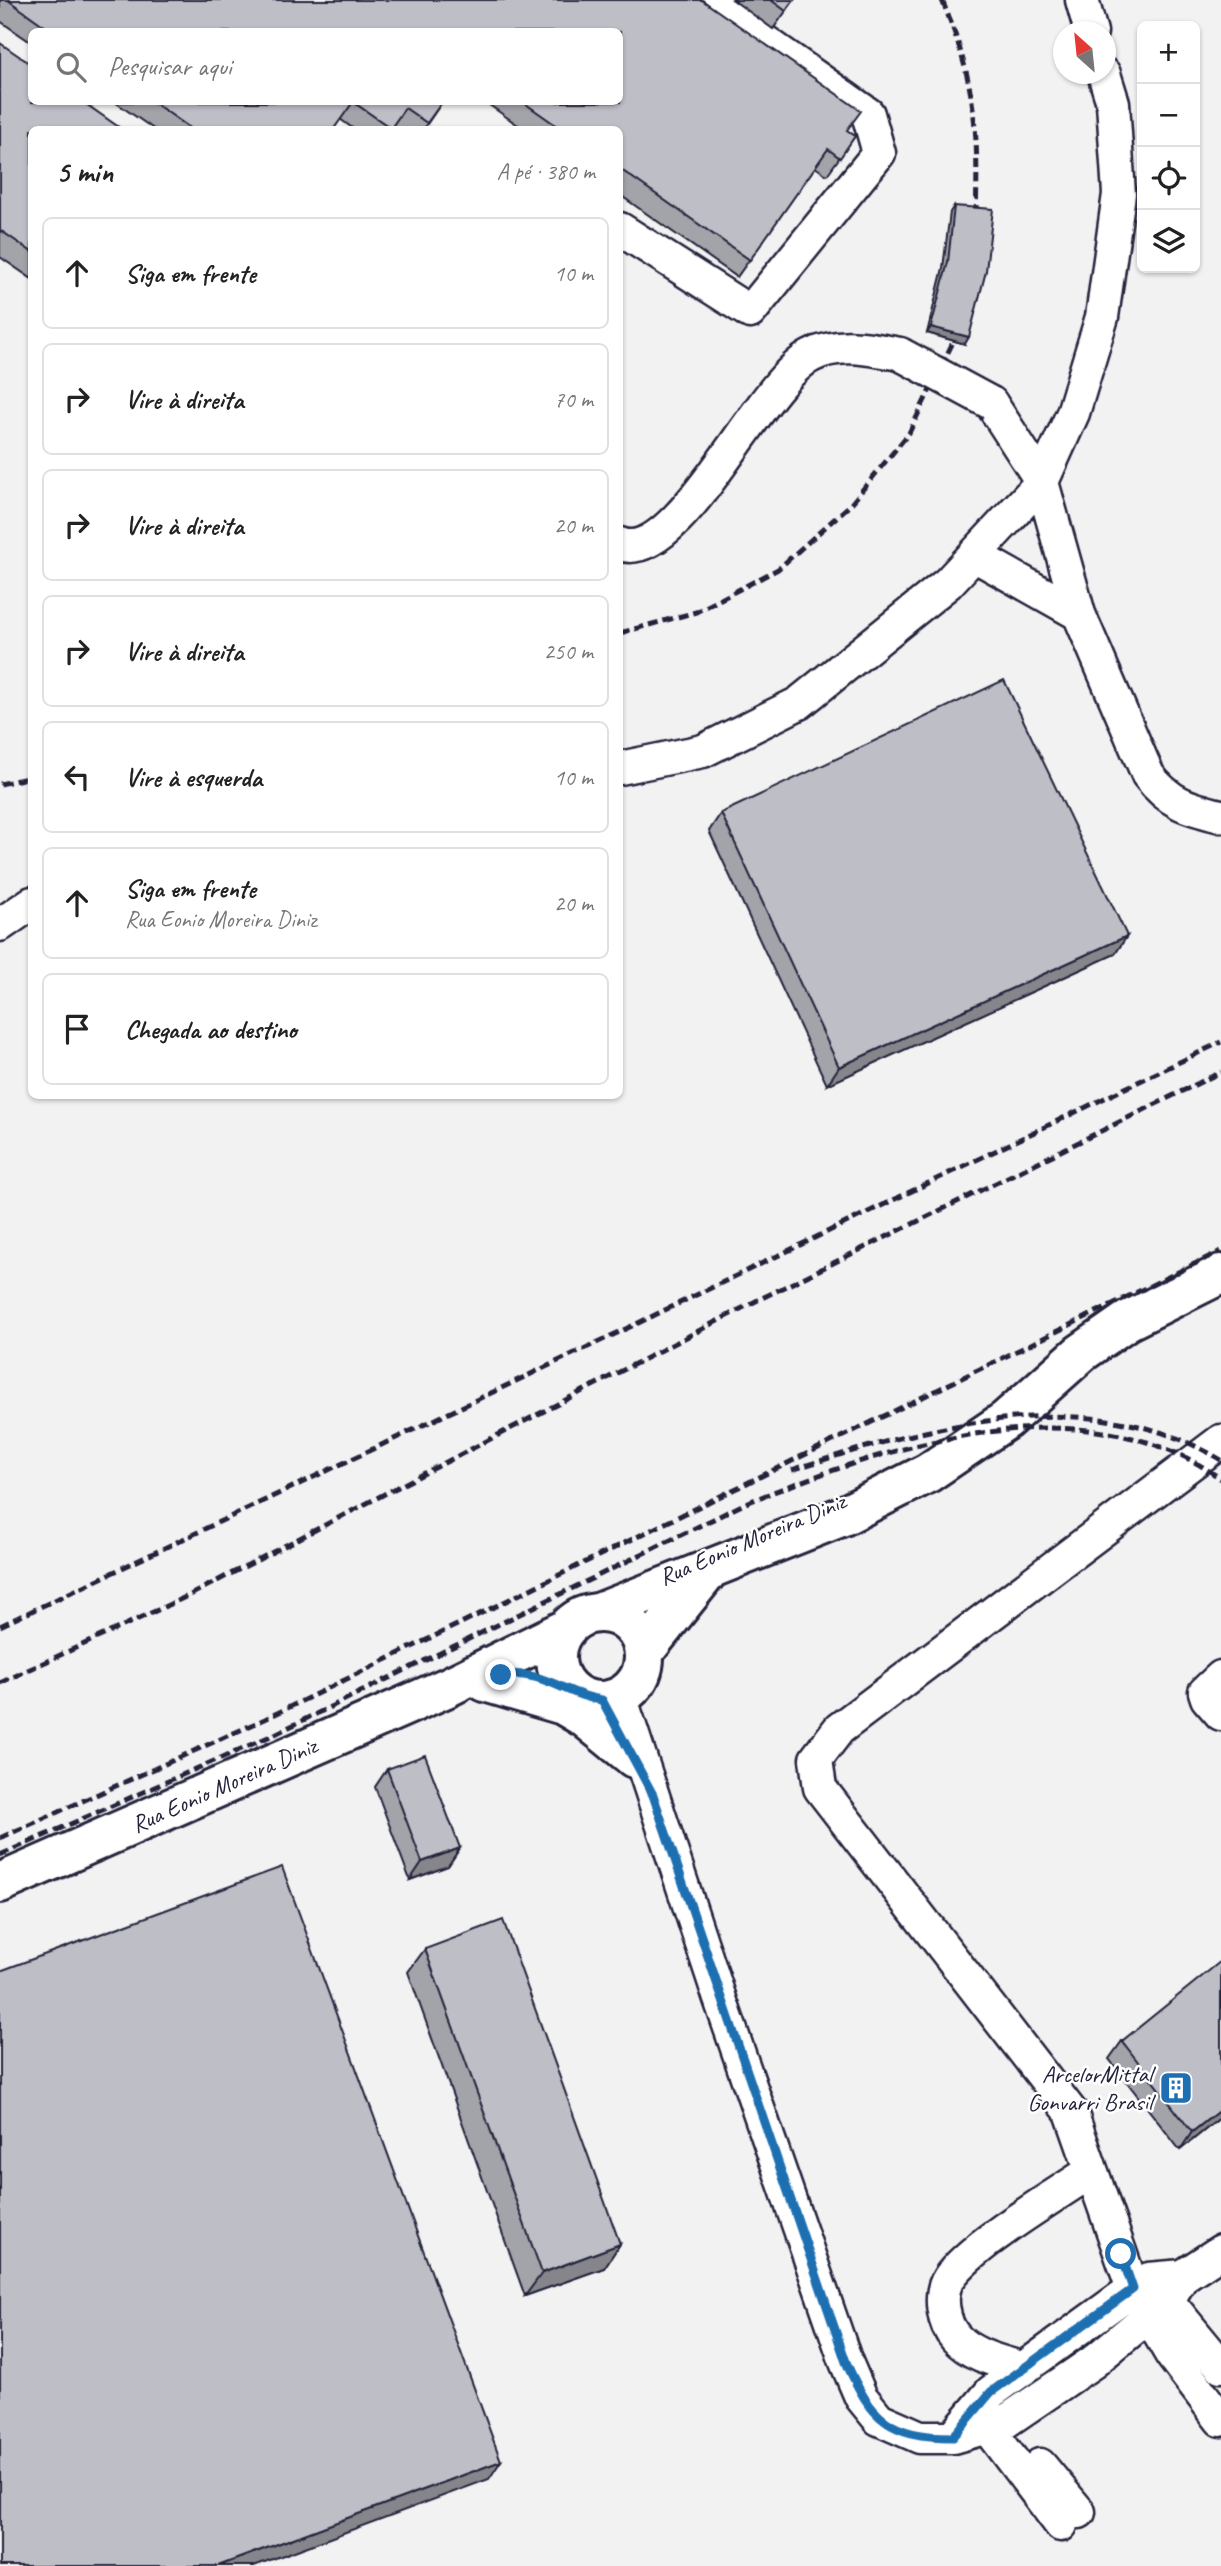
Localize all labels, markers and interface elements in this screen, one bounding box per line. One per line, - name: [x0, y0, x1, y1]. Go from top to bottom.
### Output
- north arrow: [1053, 21, 1116, 84]
- map controls: [1137, 21, 1200, 273]
- button: +: [1137, 21, 1200, 84]
- search box: [28, 28, 623, 105]
- icon: search: [52, 48, 90, 86]
- text: Pesquisar aqui: [108, 50, 232, 83]
- button: −: [1137, 84, 1200, 147]
- button: locate: [1137, 147, 1200, 210]
- text: 5 min: [56, 153, 113, 191]
- text: A pé · 380 m: [497, 157, 595, 186]
- button: layers: [1137, 210, 1200, 273]
- icon: ahead: [58, 254, 96, 292]
- text: Siga em frente: [125, 257, 256, 290]
- text: 10 m: [554, 259, 593, 288]
- icon: right: [58, 380, 96, 418]
- text: Vire à direita: [125, 383, 244, 416]
- text: 70 m: [554, 385, 593, 414]
- icon: right: [58, 506, 96, 544]
- text: Vire à direita: [125, 509, 244, 542]
- text: 20 m: [554, 511, 593, 540]
- icon: right: [58, 632, 96, 670]
- text: Vire à direita: [125, 635, 244, 668]
- text: 250 m: [544, 637, 593, 666]
- icon: left: [58, 758, 96, 796]
- text: Vire à esquerda: [125, 761, 262, 794]
- text: 10 m: [554, 763, 593, 792]
- text: Siga em frente: [125, 872, 256, 905]
- icon: ahead: [58, 884, 96, 922]
- text: 20 m: [554, 889, 593, 918]
- text: Rua Eonio Moreira Diniz: [125, 905, 316, 934]
- icon: arrive: [58, 1010, 96, 1048]
- text: Chegada ao destino: [125, 1013, 297, 1046]
- street label: Rua Eonio Moreira Diniz: [654, 1485, 852, 1592]
- route end: [485, 1659, 516, 1690]
- street label: Rua Eonio Moreira Diniz: [127, 1730, 324, 1839]
- place label: ArcelorMittal Gonvarri Brasil: [1028, 2059, 1156, 2117]
- building icon: ArcelorMittal Gonvarri Brasil: [1157, 2069, 1195, 2107]
- route start: [1105, 2238, 1136, 2269]

